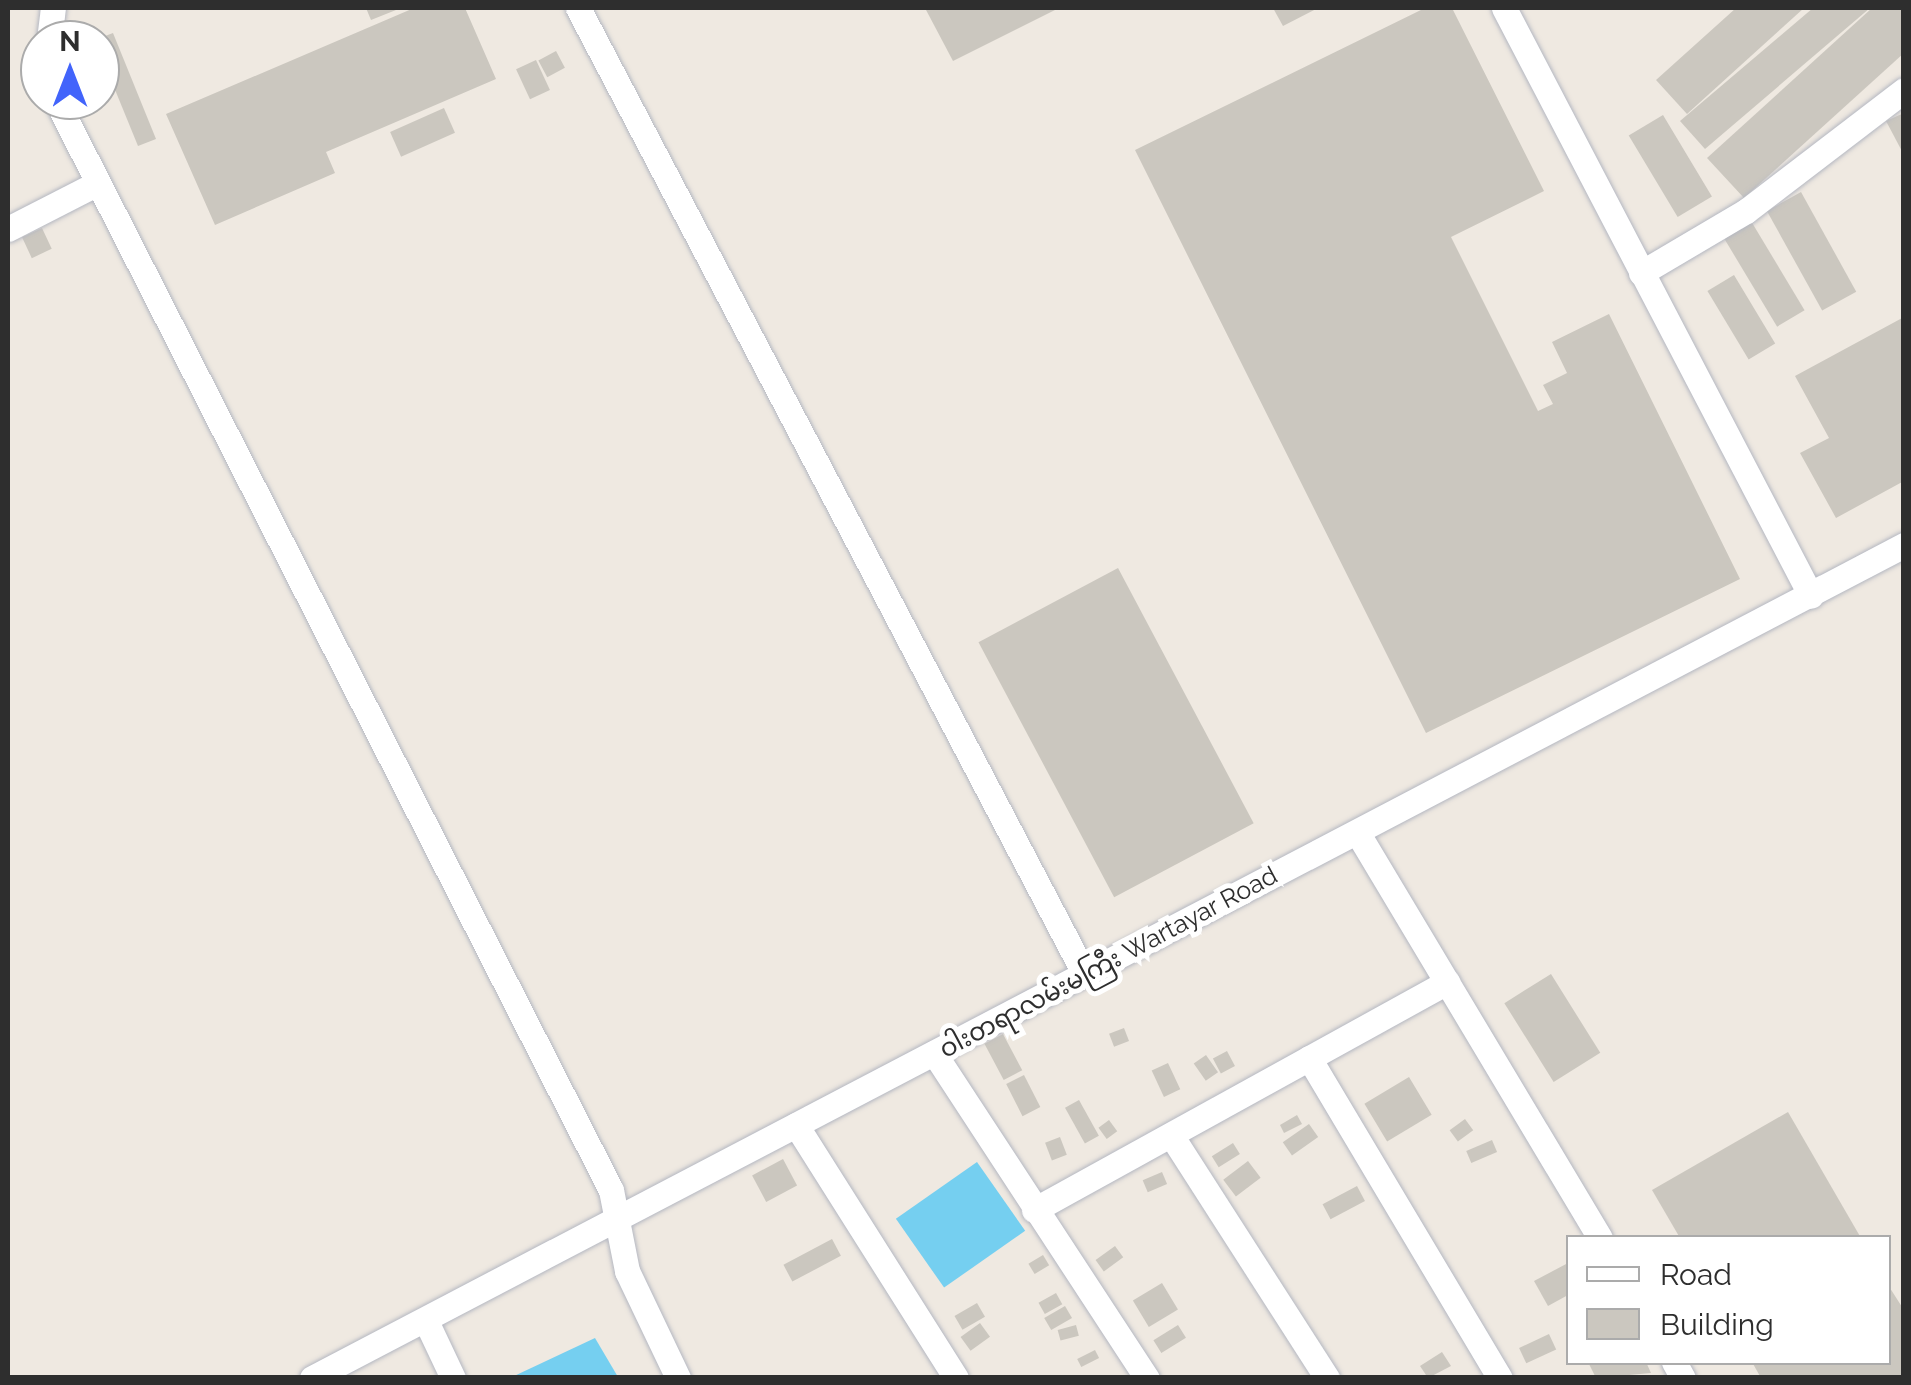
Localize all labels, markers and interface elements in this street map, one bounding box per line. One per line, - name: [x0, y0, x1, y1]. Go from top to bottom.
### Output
- north arrow: [20, 20, 120, 120]
- text: N: [59, 25, 81, 58]
- street label: ဝါးတရာလမ်းမကြီး Wartayar Road: [934, 860, 1282, 1064]
- legend: [1566, 1235, 1891, 1365]
- text: Road: [1660, 1257, 1732, 1292]
- text: Building: [1660, 1307, 1774, 1342]

